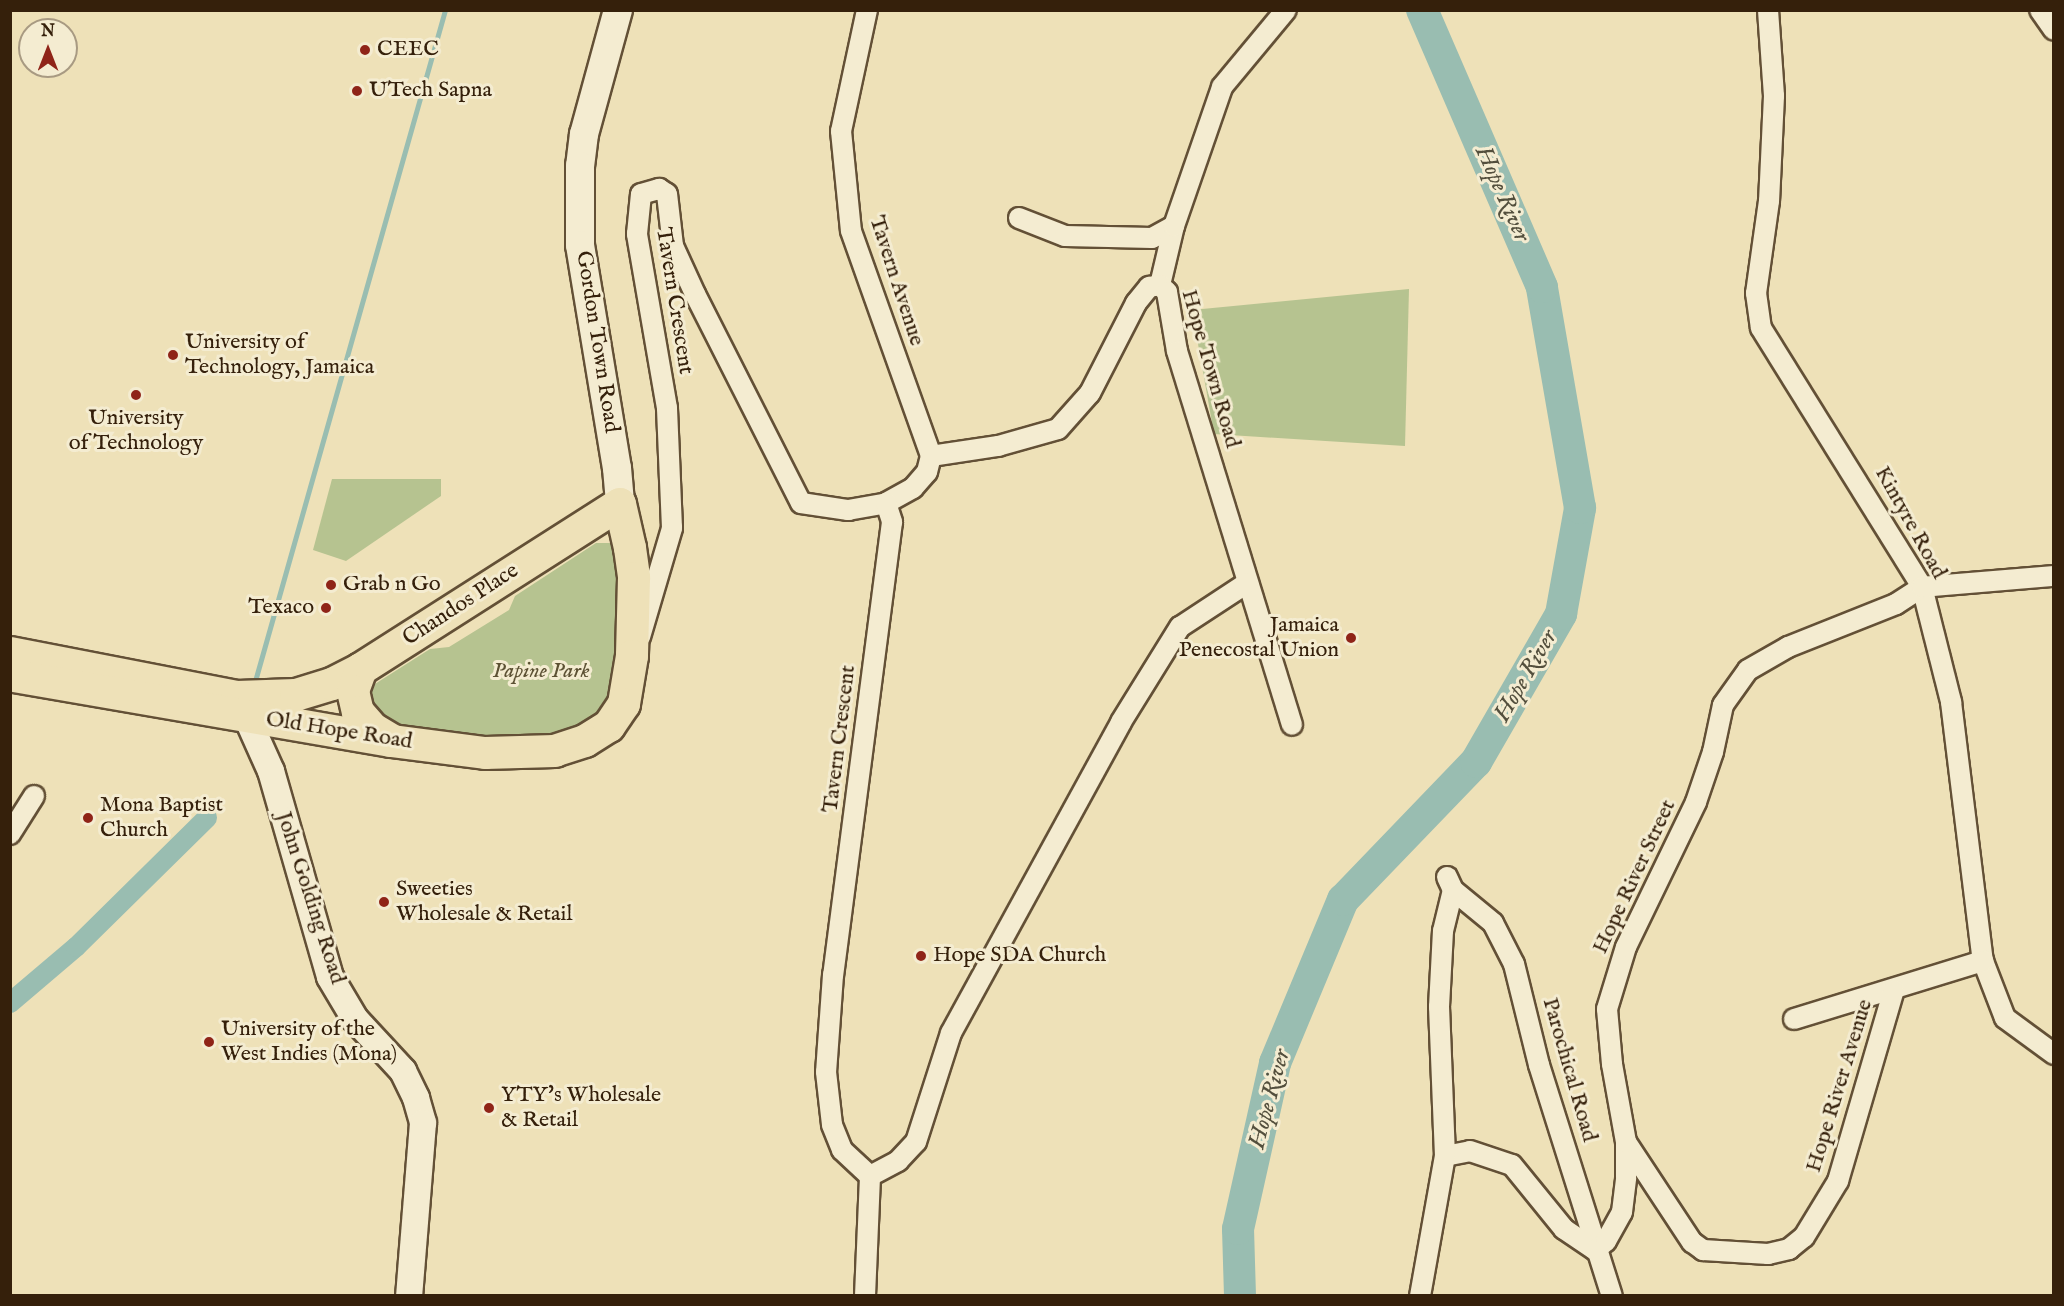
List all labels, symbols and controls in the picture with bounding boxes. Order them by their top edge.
north arrow [18,18,78,78]
text: N [41,22,55,42]
place label: CEEC [377,37,439,63]
marker: CEEC [358,43,372,57]
place label: UTech Sapna [369,78,492,104]
marker: UTech Sapna [350,84,364,98]
water label: Hope River [1468,142,1536,246]
street label: Tavern Avenue [863,213,929,349]
street label: Tavern Crescent [649,226,699,376]
street label: Gordon Town Road [570,249,624,435]
street label: Hope Town Road [1175,287,1245,451]
place label: University of Technology, Jamaica [185,329,374,380]
marker: University of Technology, Jamaica [166,348,180,362]
marker: University of Technology [129,388,143,402]
place label: University of Technology [69,405,203,457]
street label: Kintyre Road [1868,462,1952,584]
street label: Chandos Place [398,558,524,652]
place label: Grab n Go [343,572,441,598]
marker: Grab n Go [324,578,338,592]
place label: Texaco [248,595,314,621]
marker: Texaco [319,601,333,615]
place label: Jamaica Penecostal Union [1179,612,1339,664]
water label: Hope River [1488,625,1564,727]
marker: Jamaica Penecostal Union [1344,631,1358,645]
park label: Papine Park [492,659,590,685]
street label: Tavern Crescent [818,664,862,814]
street label: Old Hope Road [264,706,414,756]
place label: Mona Baptist Church [100,792,223,843]
street label: Hope River Street [1588,796,1682,958]
street label: John Golding Road [270,809,350,987]
marker: Mona Baptist Church [81,811,95,825]
place label: Sweeties Wholesale & Retail [396,876,572,927]
marker: Sweeties Wholesale & Retail [377,895,391,909]
place label: Hope SDA Church [933,943,1106,969]
marker: Hope SDA Church [914,949,928,963]
street label: Parochical Road [1536,995,1602,1145]
street label: Hope River Avenue [1801,996,1879,1176]
place label: University of the West Indies (Mona) [221,1016,397,1068]
marker: University of the West Indies (Mona) [202,1035,216,1049]
water label: Hope River [1243,1046,1297,1152]
place label: YTY's Wholesale & Retail [501,1082,661,1134]
marker: YTY's Wholesale & Retail [482,1101,496,1115]

